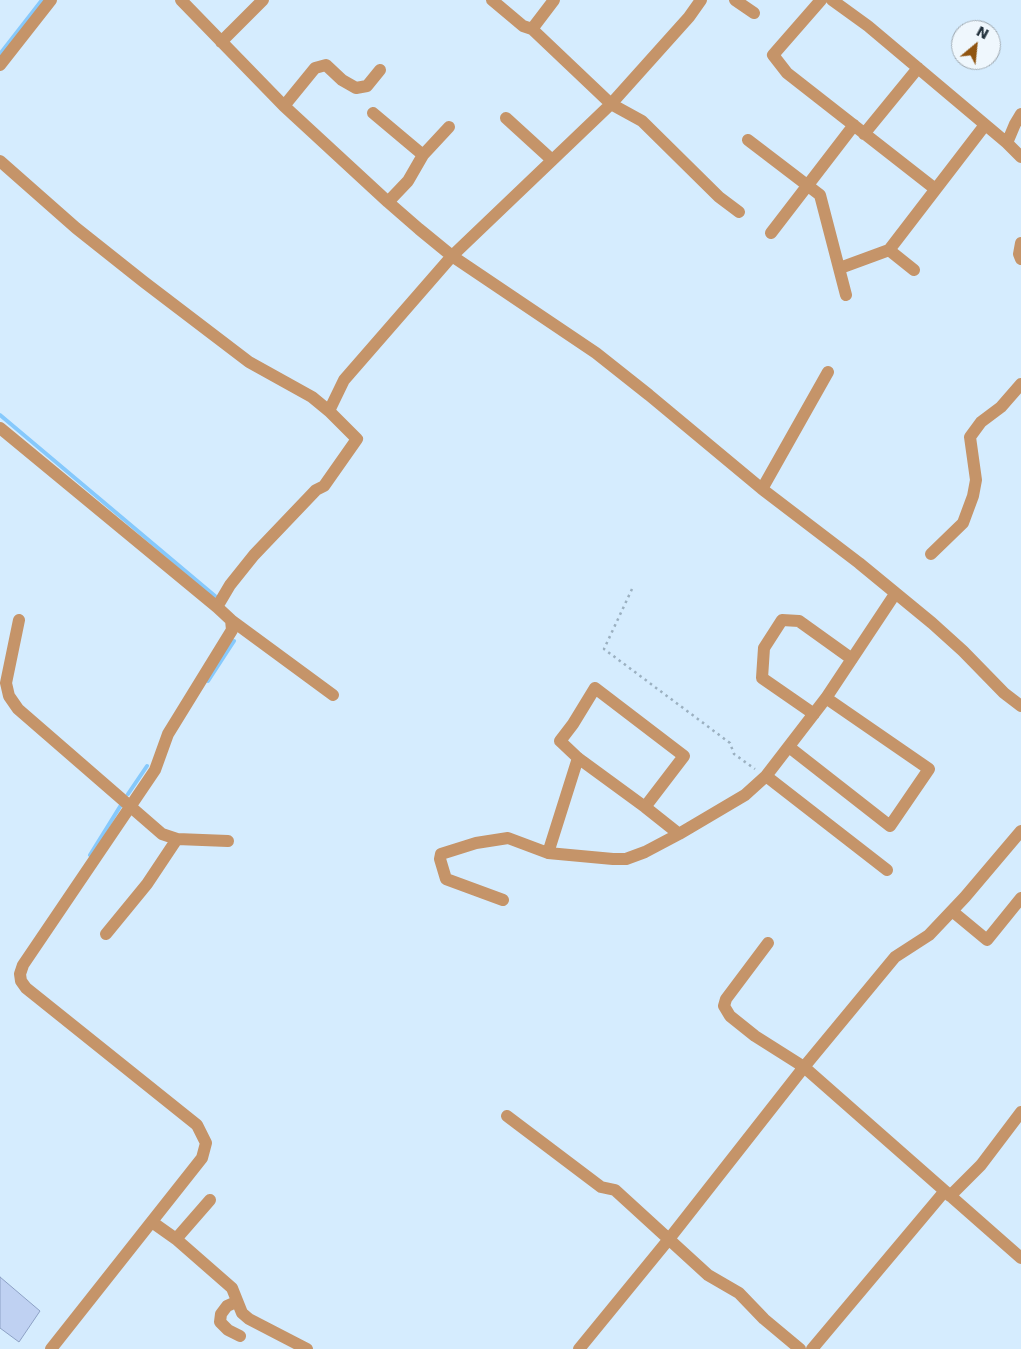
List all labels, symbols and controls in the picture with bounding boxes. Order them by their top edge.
north arrow [951,20,1001,70]
text: N [974,23,992,42]

